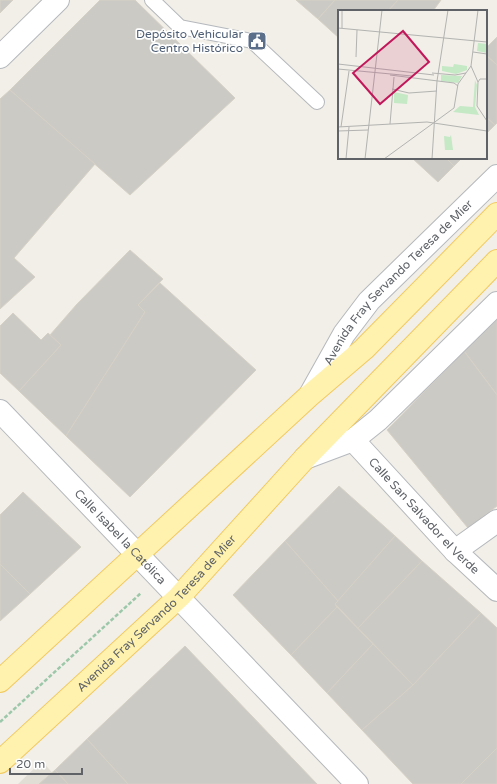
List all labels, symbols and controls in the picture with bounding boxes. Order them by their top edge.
inset map [338,10,487,159]
place label: Depósito Vehicular Centro Histórico [136,27,243,55]
public building icon: Depósito Vehicular Centro Histórico [246,30,268,52]
street label: Avenida Fray Servando Teresa de Mier [321,197,476,368]
street label: Calle San Salvador el Verde [366,455,482,577]
street label: Calle Isabel la Católica [72,486,169,587]
street label: Avenida Fray Servando Teresa de Mier [74,532,239,695]
scale bar [10,750,82,776]
text: 20 m [16,757,45,771]

